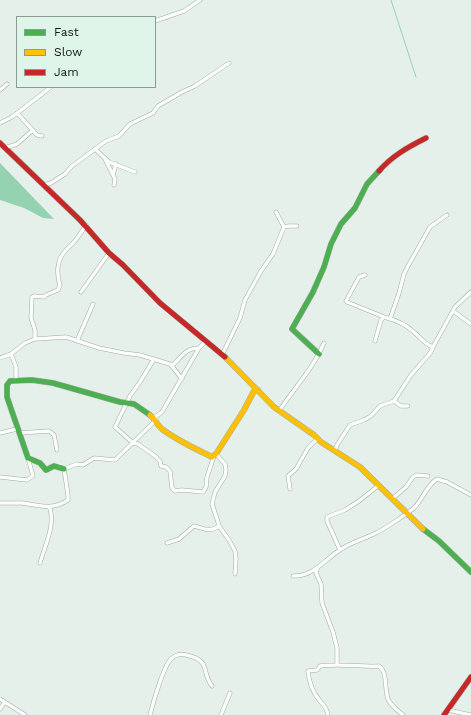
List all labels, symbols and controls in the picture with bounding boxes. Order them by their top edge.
legend [16,16,156,88]
text: Fast [54,25,79,39]
text: Slow [54,45,82,59]
text: Jam [54,65,79,79]

